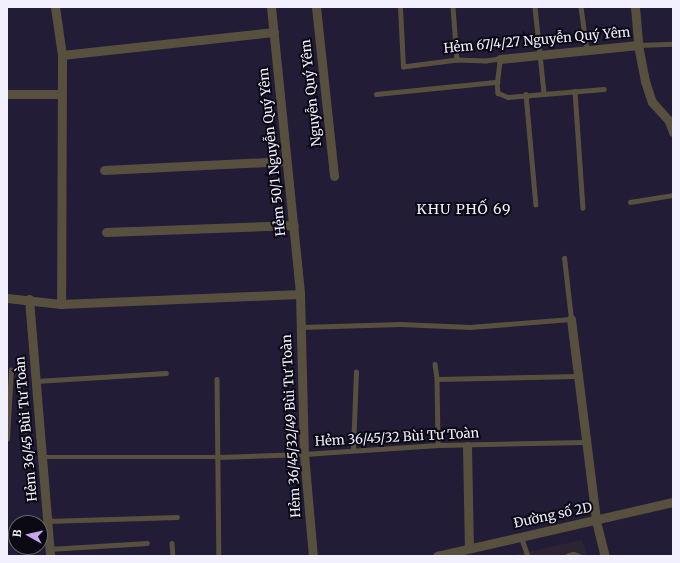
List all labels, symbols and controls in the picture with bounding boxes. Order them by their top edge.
street label: Hẻm 67/4/27 Nguyễn Quý Yêm [443,25,631,57]
street label: Nguyễn Quý Yêm [299,39,325,147]
street label: Hẻm 50/1 Nguyễn Quý Yêm [256,67,290,237]
district label: KHU PHỐ 69 [417,201,511,217]
street label: Hẻm 36/45/32/49 Bùi Tư Toàn [279,334,305,518]
street label: Hẻm 36/45 Bùi Tư Toàn [13,356,41,502]
street label: Hẻm 36/45/32 Bùi Tư Toàn [314,426,480,450]
street label: Đường số 2D [512,500,594,532]
north arrow [8,515,48,555]
text: B [10,529,25,538]

